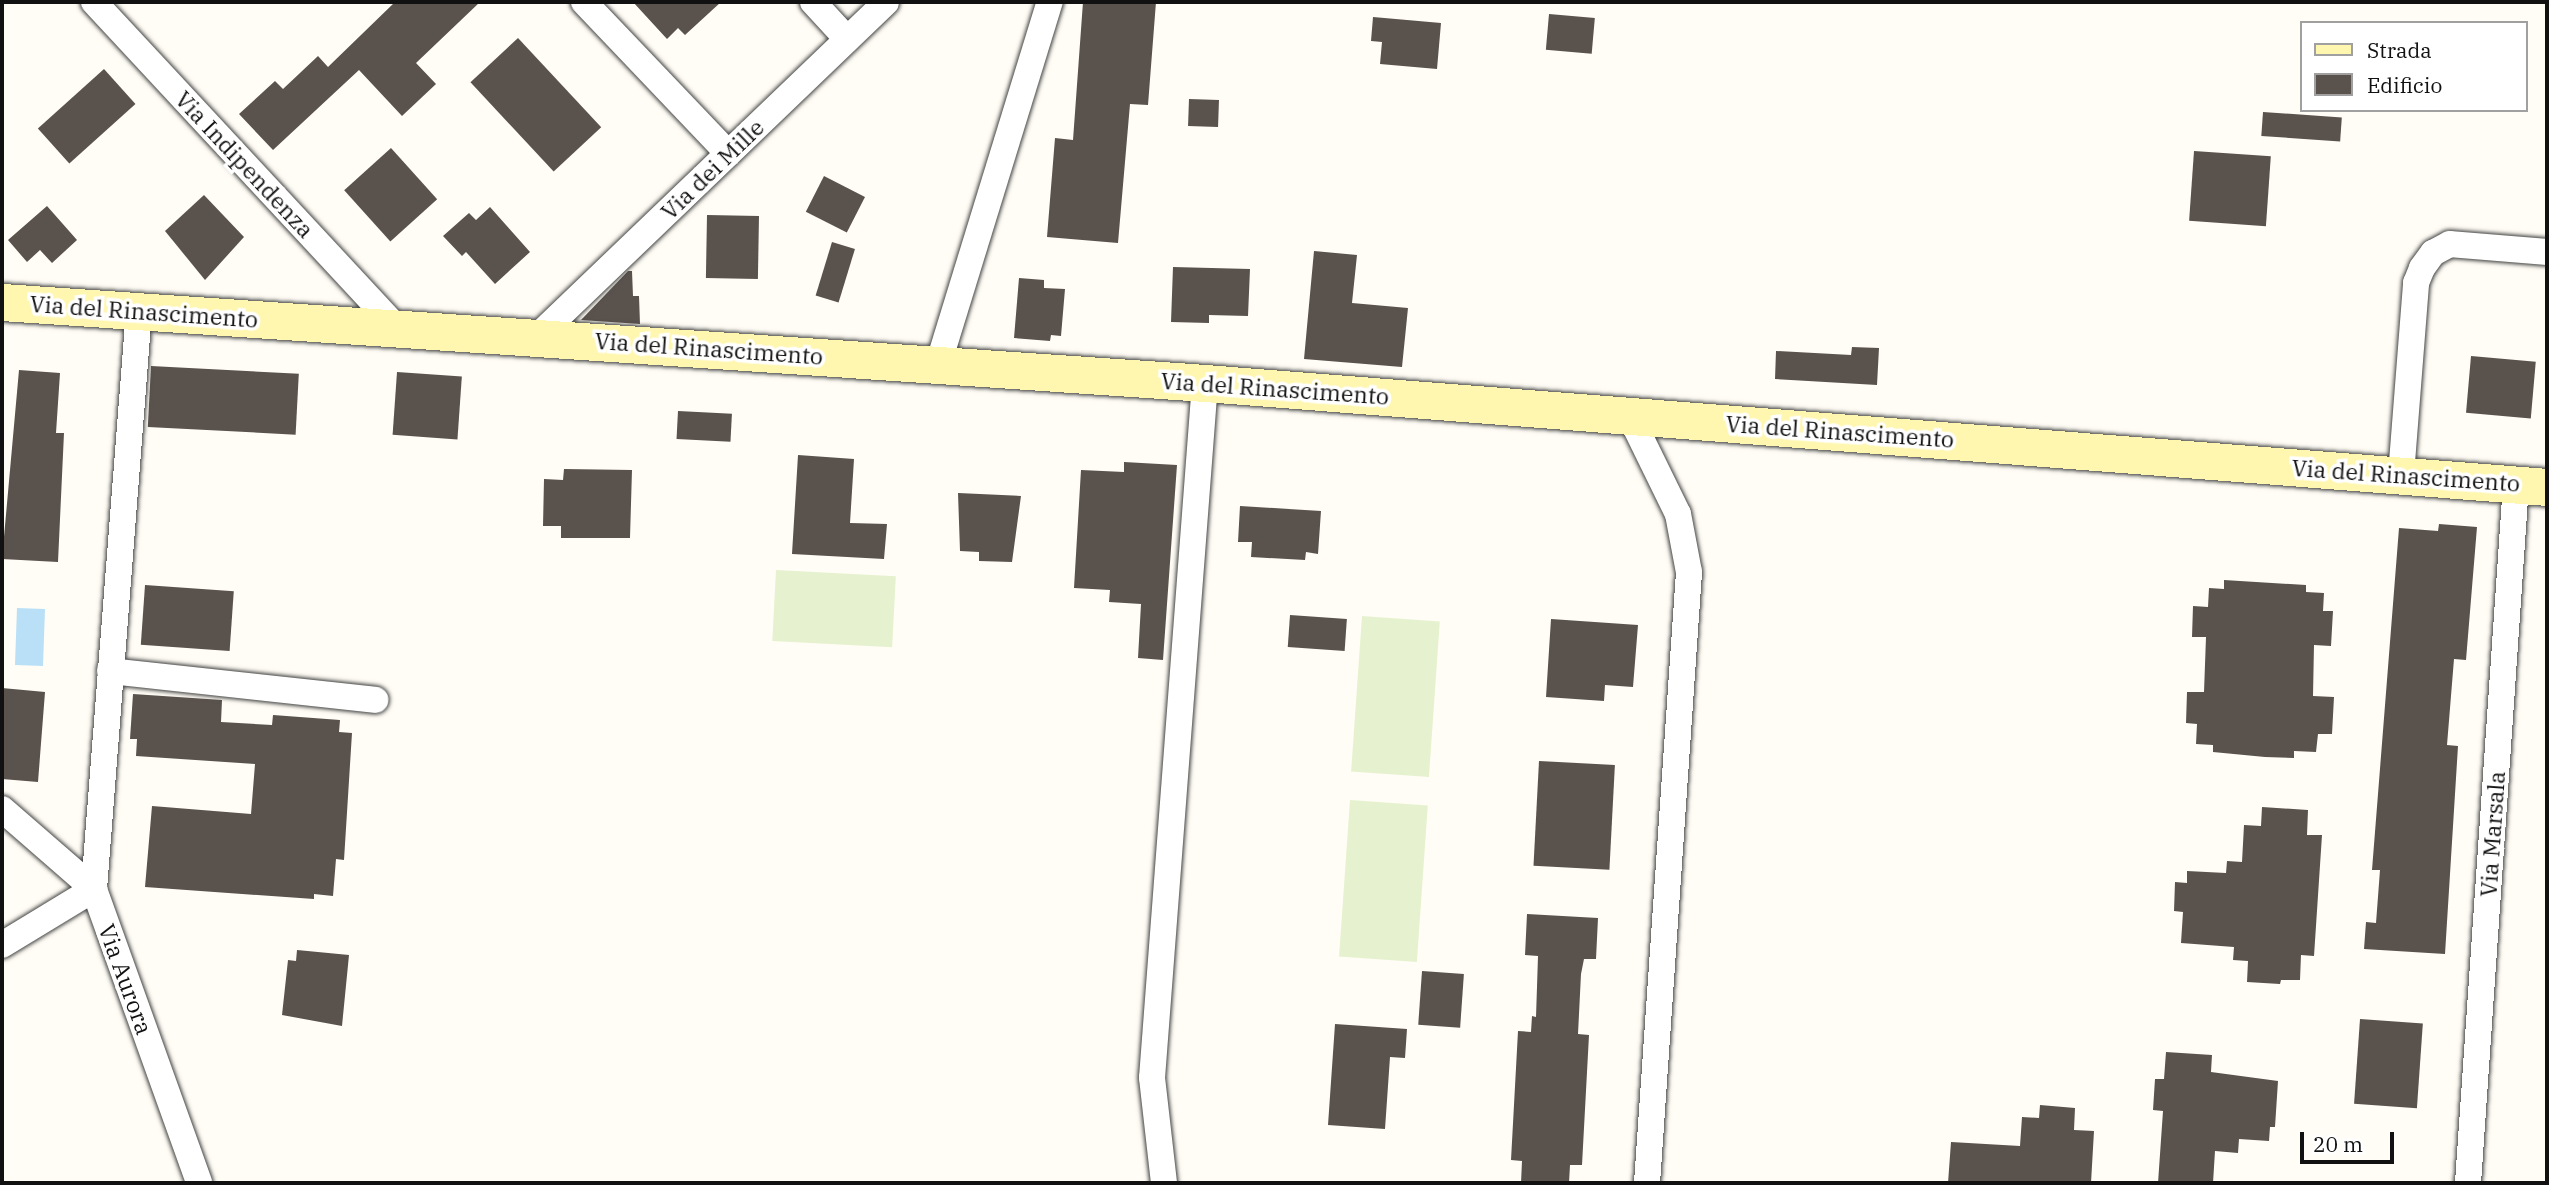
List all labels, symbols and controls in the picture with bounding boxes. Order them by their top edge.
legend [2300,21,2528,112]
text: Strada [2367,36,2432,64]
text: Edificio [2367,71,2442,99]
street label: Via Indipendenza [170,85,320,243]
street label: Via dei Mille [655,113,769,225]
street label: Via del Rinascimento [29,289,259,333]
street label: Via del Rinascimento [594,326,824,370]
street label: Via del Rinascimento [1160,366,1390,410]
street label: Via del Rinascimento [1725,409,1955,453]
street label: Via del Rinascimento [2291,453,2521,497]
street label: Via Marsala [2474,770,2510,898]
street label: Via Aurora [93,920,159,1038]
scale bar [2304,1118,2398,1162]
text: 20 m [2313,1130,2363,1158]

